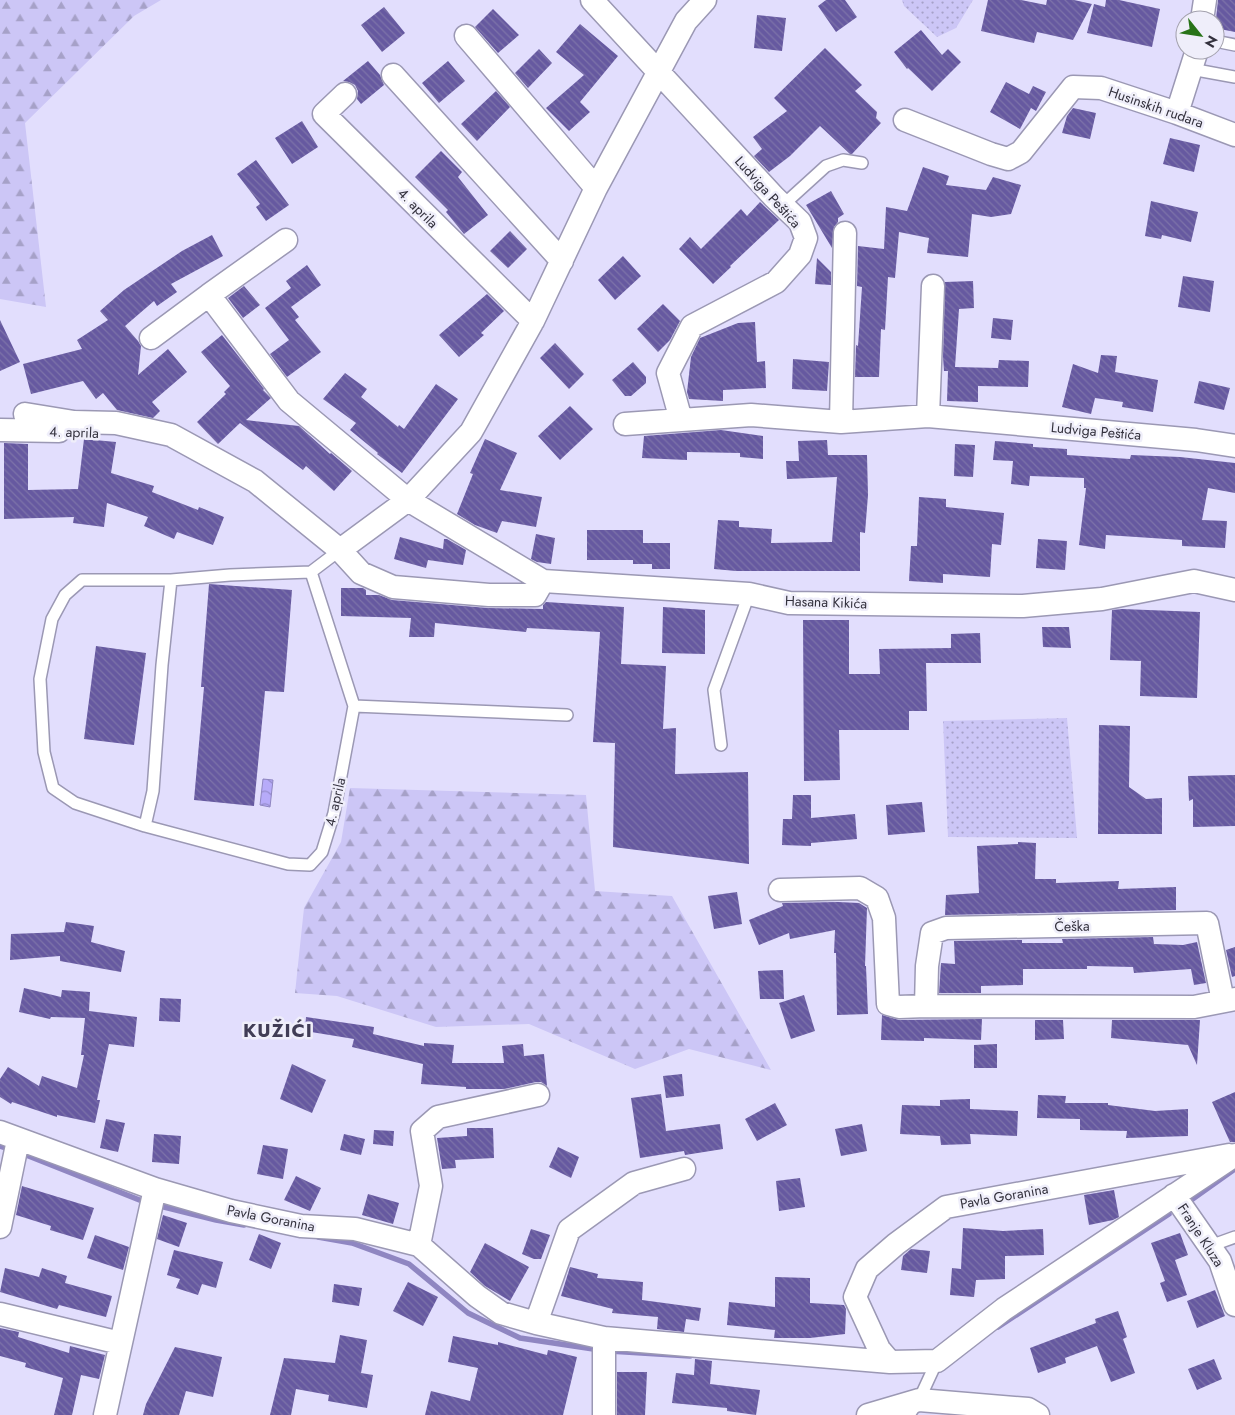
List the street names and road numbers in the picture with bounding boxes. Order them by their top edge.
street label: Husinskih rudara [1106,81,1206,133]
street label: Ludviga Peštića [730,152,806,232]
street label: 4. aprila [393,183,443,233]
street label: Ludviga Peštića [1050,417,1142,445]
street label: 4. aprila [49,421,99,443]
street label: Hasana Kikića [785,591,867,613]
street label: 4. aprila [320,776,350,828]
street label: Češka [1054,916,1090,936]
street label: Pavla Goranina [958,1178,1050,1214]
street label: Franje Kluza [1173,1199,1229,1271]
street label: Pavla Goranina [225,1200,317,1236]

